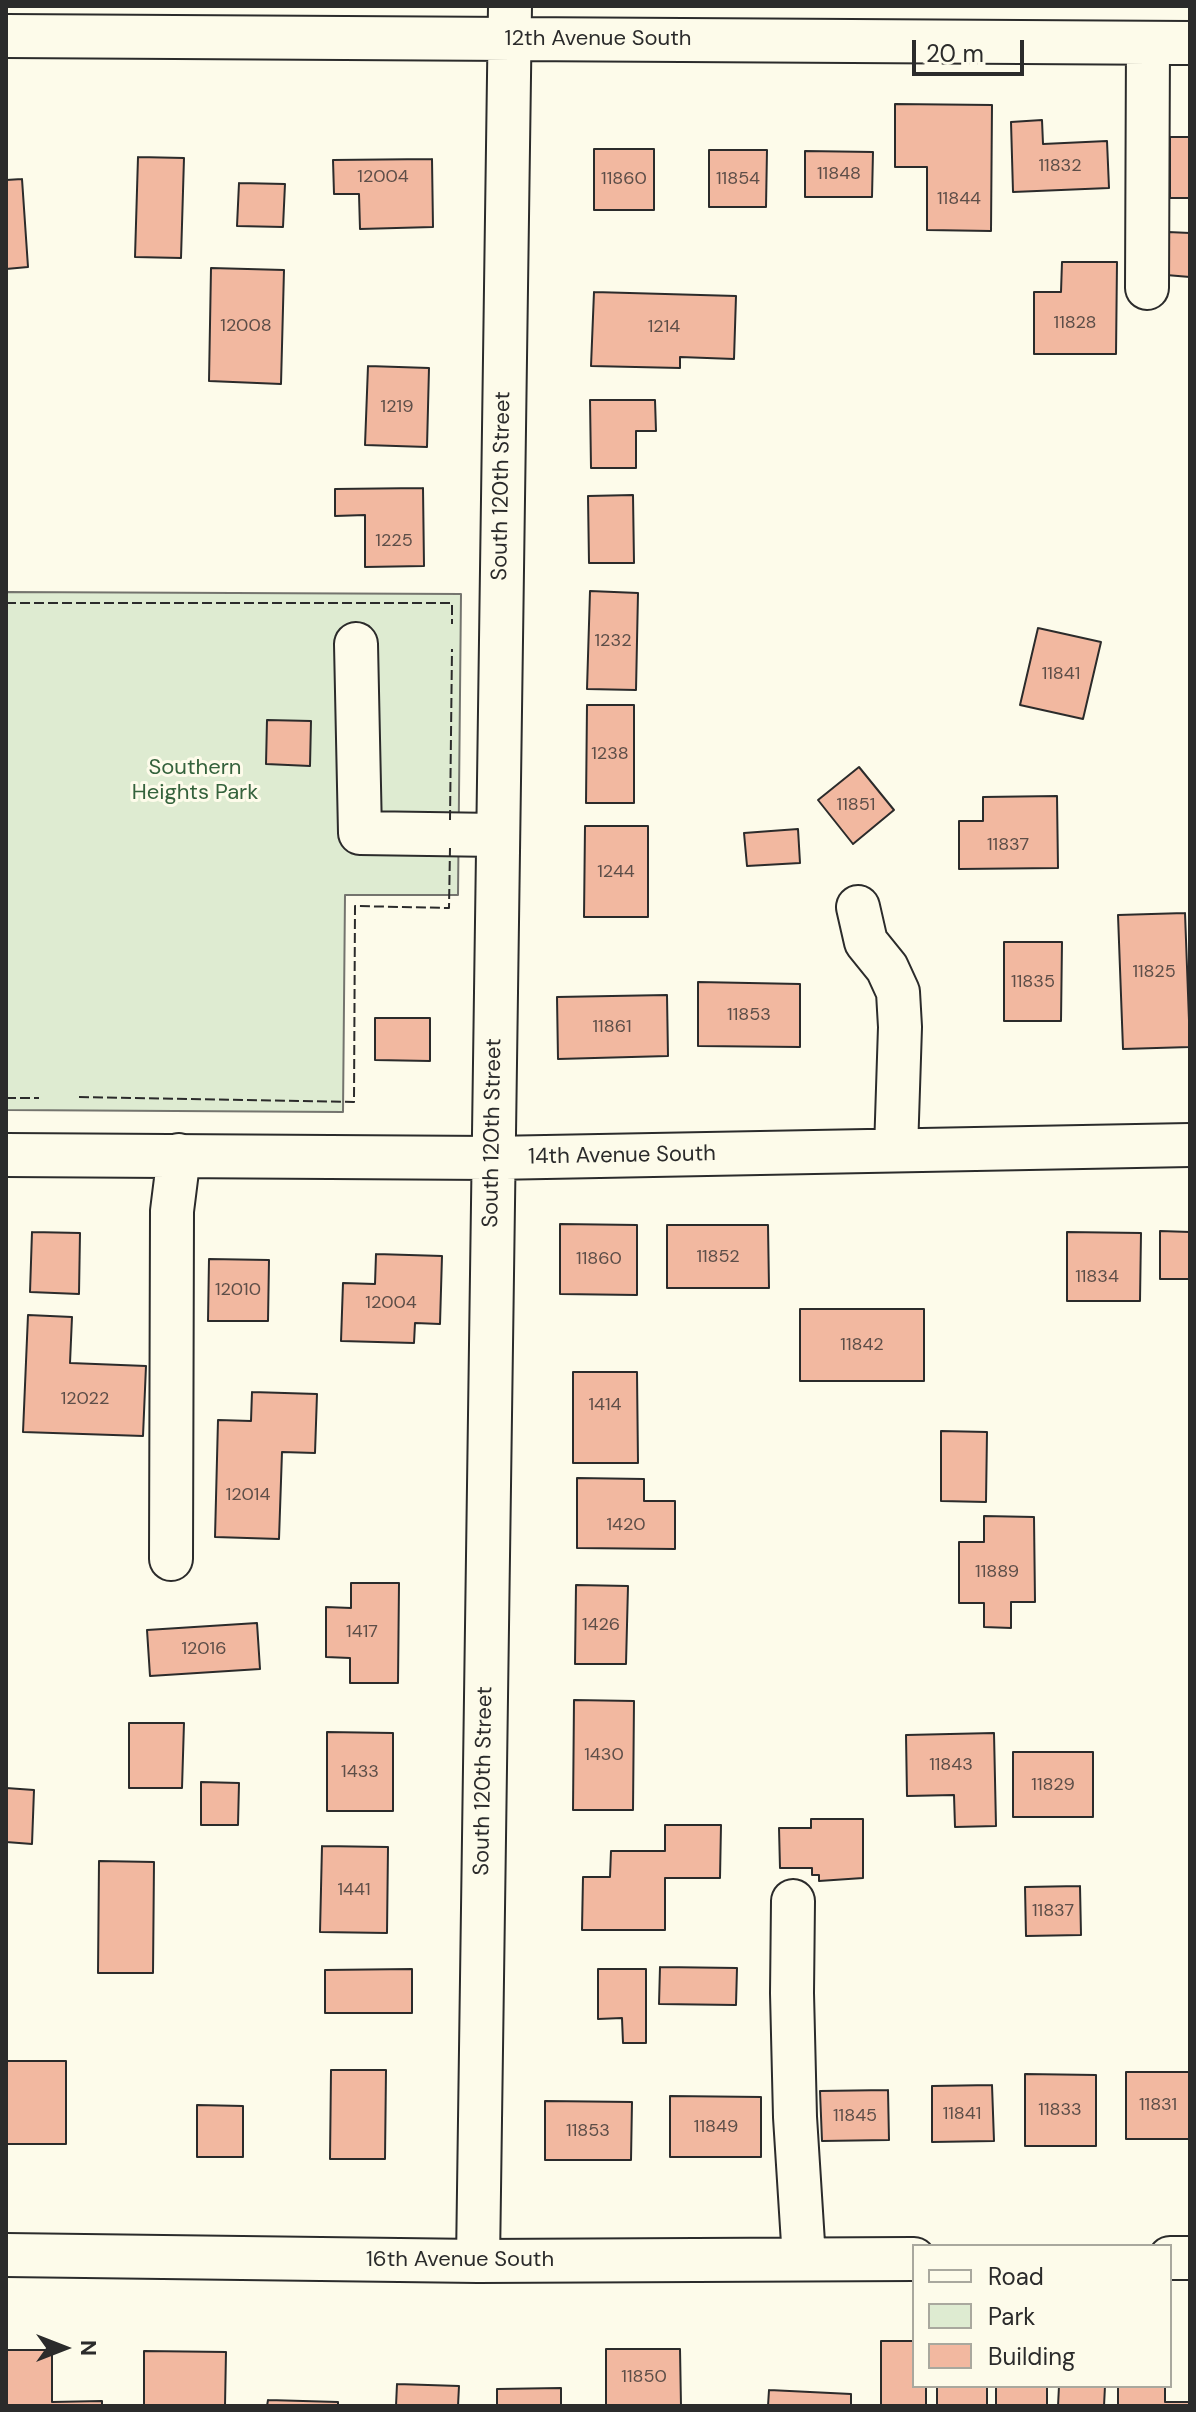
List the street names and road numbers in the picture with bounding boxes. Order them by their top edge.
street label: 12th Avenue South [505,26,691,52]
street label: South 120th Street [487,391,517,581]
street label: South 120th Street [478,1038,508,1228]
street label: 14th Avenue South [528,1141,716,1171]
street label: South 120th Street [469,1686,499,1876]
street label: 16th Avenue South [366,2247,554,2273]

